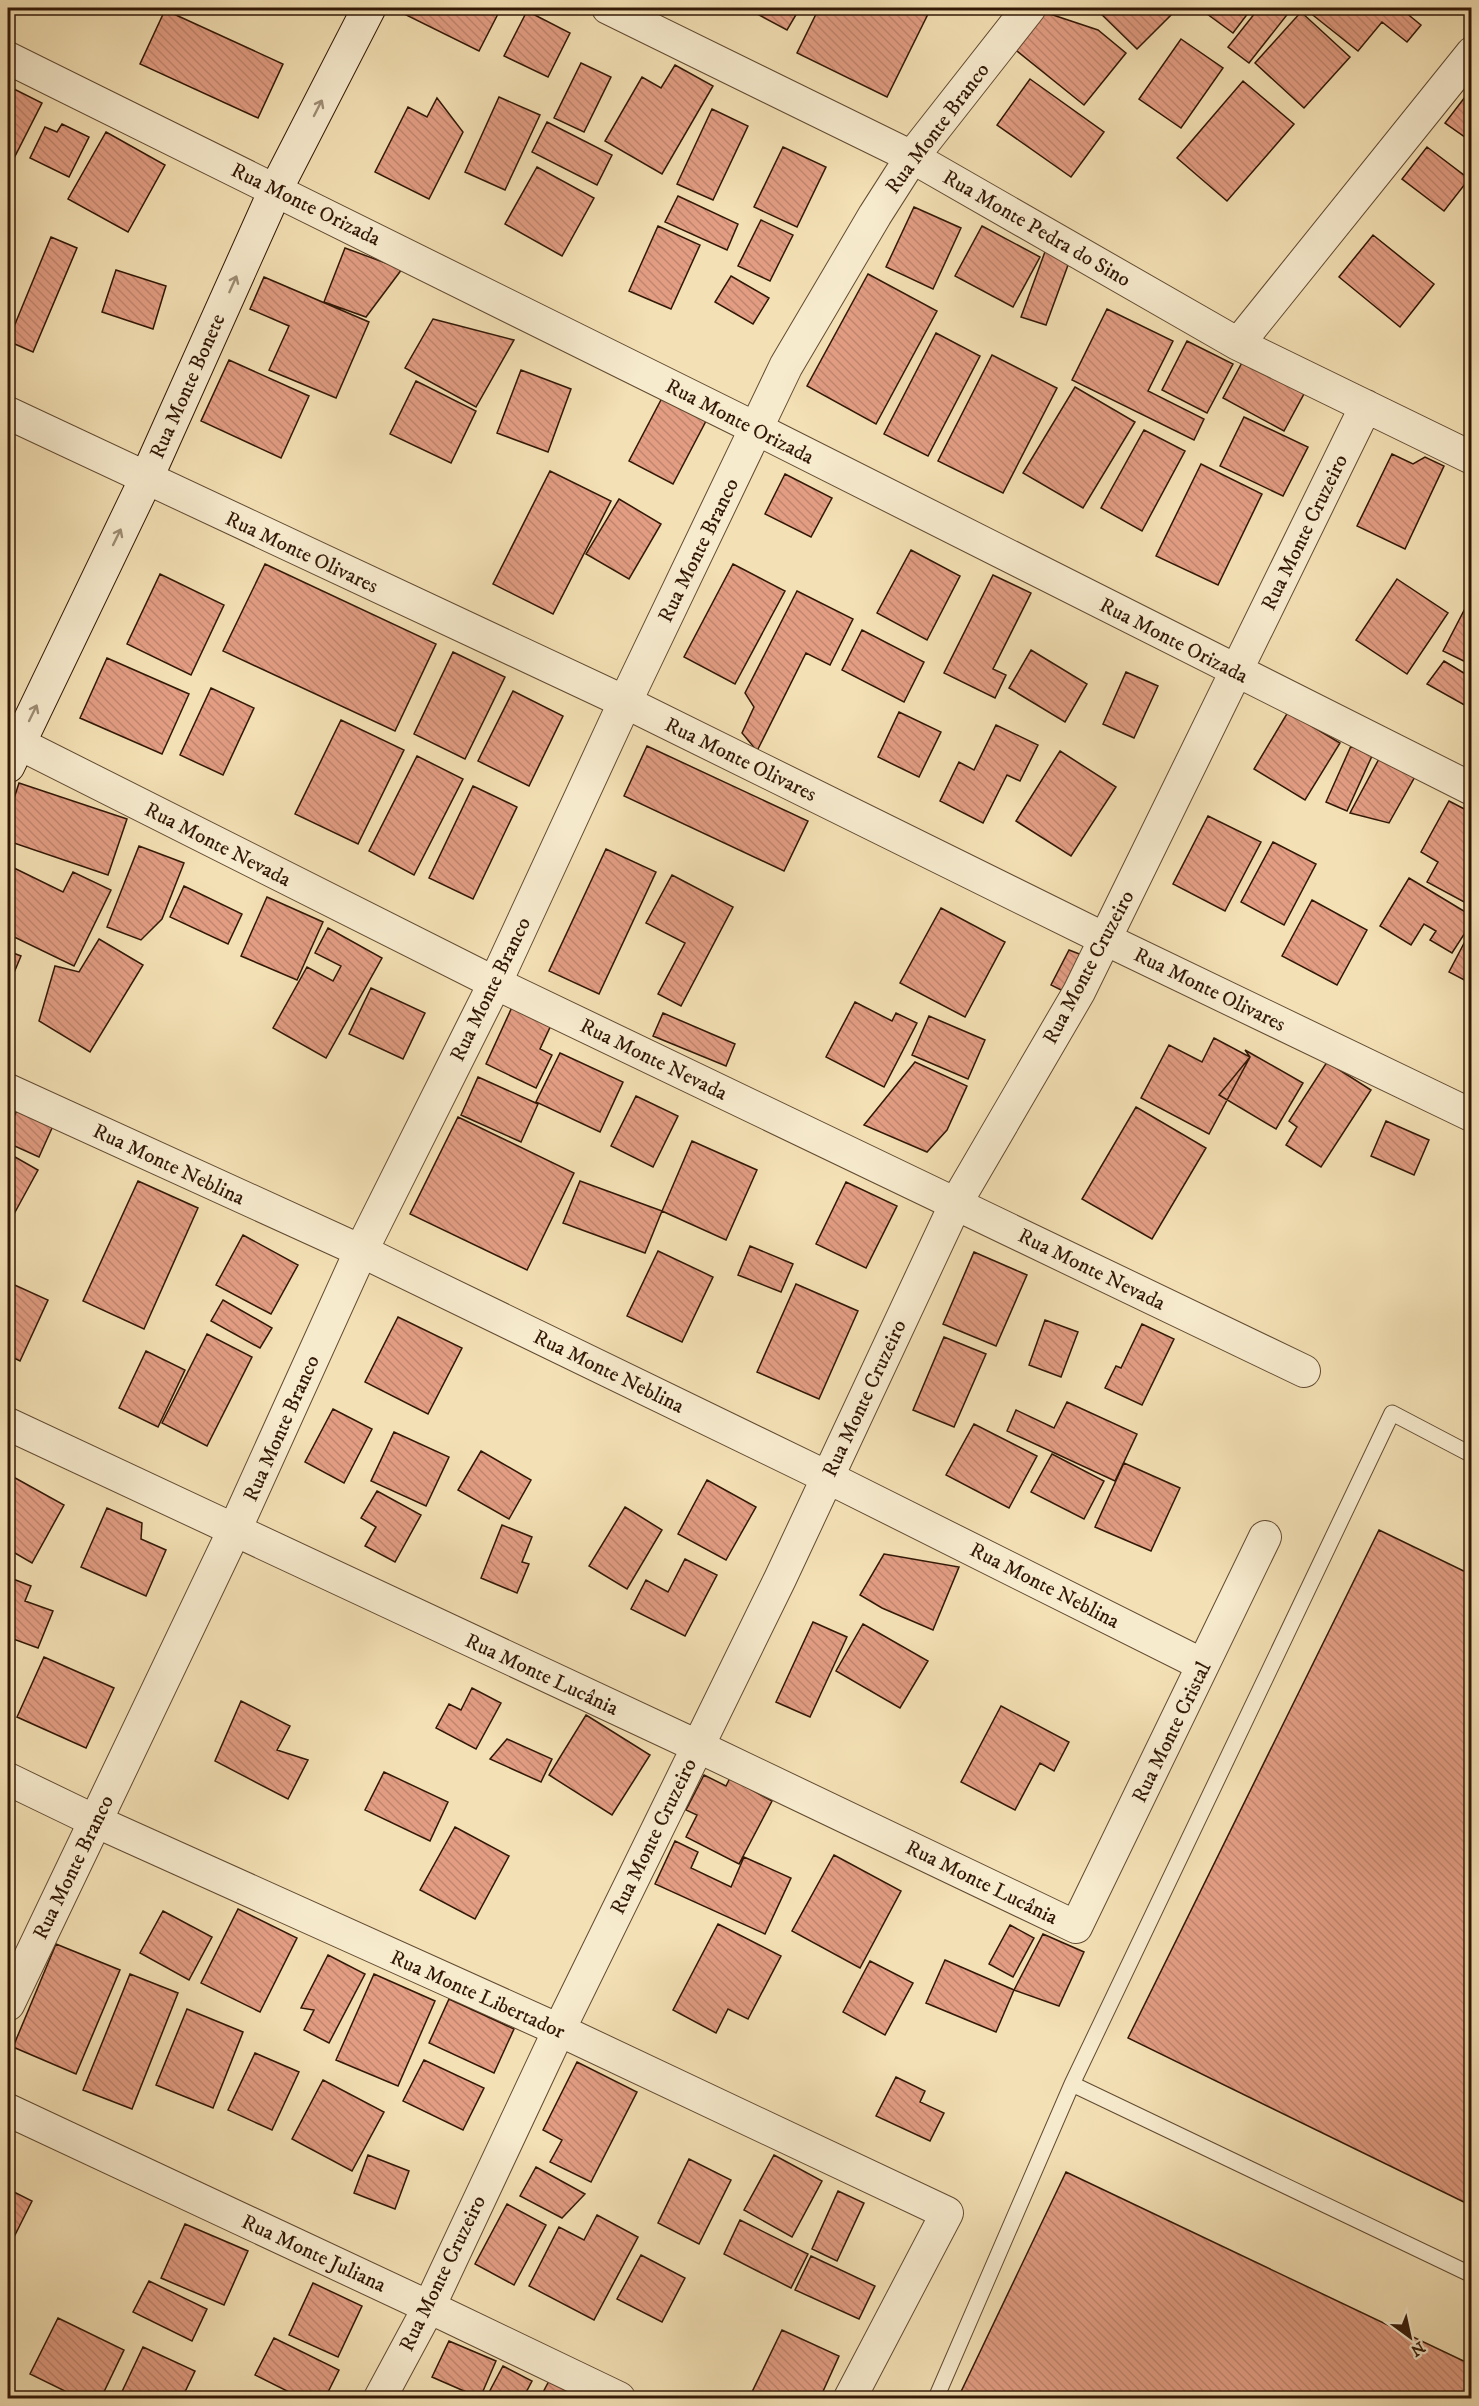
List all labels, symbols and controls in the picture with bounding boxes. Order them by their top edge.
street label: Rua Monte Branco [880,58,996,199]
one-way arrow [312,99,324,117]
street label: Rua Monte Orizada [227,157,385,252]
street label: Rua Monte Pedra do Sino [938,164,1135,293]
one-way arrow [228,275,240,293]
street label: Rua Monte Bonete [144,310,232,463]
street label: Rua Monte Orizada [661,373,818,470]
street label: Rua Monte Cruzeiro [1256,450,1354,615]
street label: Rua Monte Branco [653,474,745,627]
street label: Rua Monte Olivares [221,506,382,600]
one-way arrow [112,529,124,547]
street label: Rua Monte Orizada [1095,592,1252,689]
one-way arrow [27,704,39,722]
street label: Rua Monte Olivares [660,712,821,808]
street label: Rua Monte Nevada [140,797,295,893]
street label: Rua Monte Cruzeiro [1037,886,1140,1049]
street label: Rua Monte Branco [445,913,537,1066]
street label: Rua Monte Olivares [1129,942,1290,1038]
street label: Rua Monte Nevada [576,1013,731,1107]
street label: Rua Monte Neblina [89,1118,249,1211]
street label: Rua Monte Nevada [1014,1223,1169,1317]
street label: Rua Monte Cruzeiro [817,1316,913,1481]
street label: Rua Monte Neblina [529,1324,688,1420]
street label: Rua Monte Branco [238,1351,326,1506]
street label: Rua Monte Neblina [965,1537,1124,1635]
street label: Rua Monte Lucânia [461,1628,622,1722]
street label: Rua Monte Cristal [1127,1657,1218,1807]
street label: Rua Monte Cruzeiro [605,1754,703,1919]
street label: Rua Monte Branco [28,1791,120,1944]
street label: Rua Monte Lucânia [901,1835,1062,1931]
street label: Rua Monte Libertador [386,1945,569,2045]
street label: Rua Monte Cruzeiro [394,2191,492,2356]
street label: Rua Monte Juliana [237,2209,390,2299]
north arrow [1380,2307,1440,2367]
text: N [1407,2337,1429,2361]

